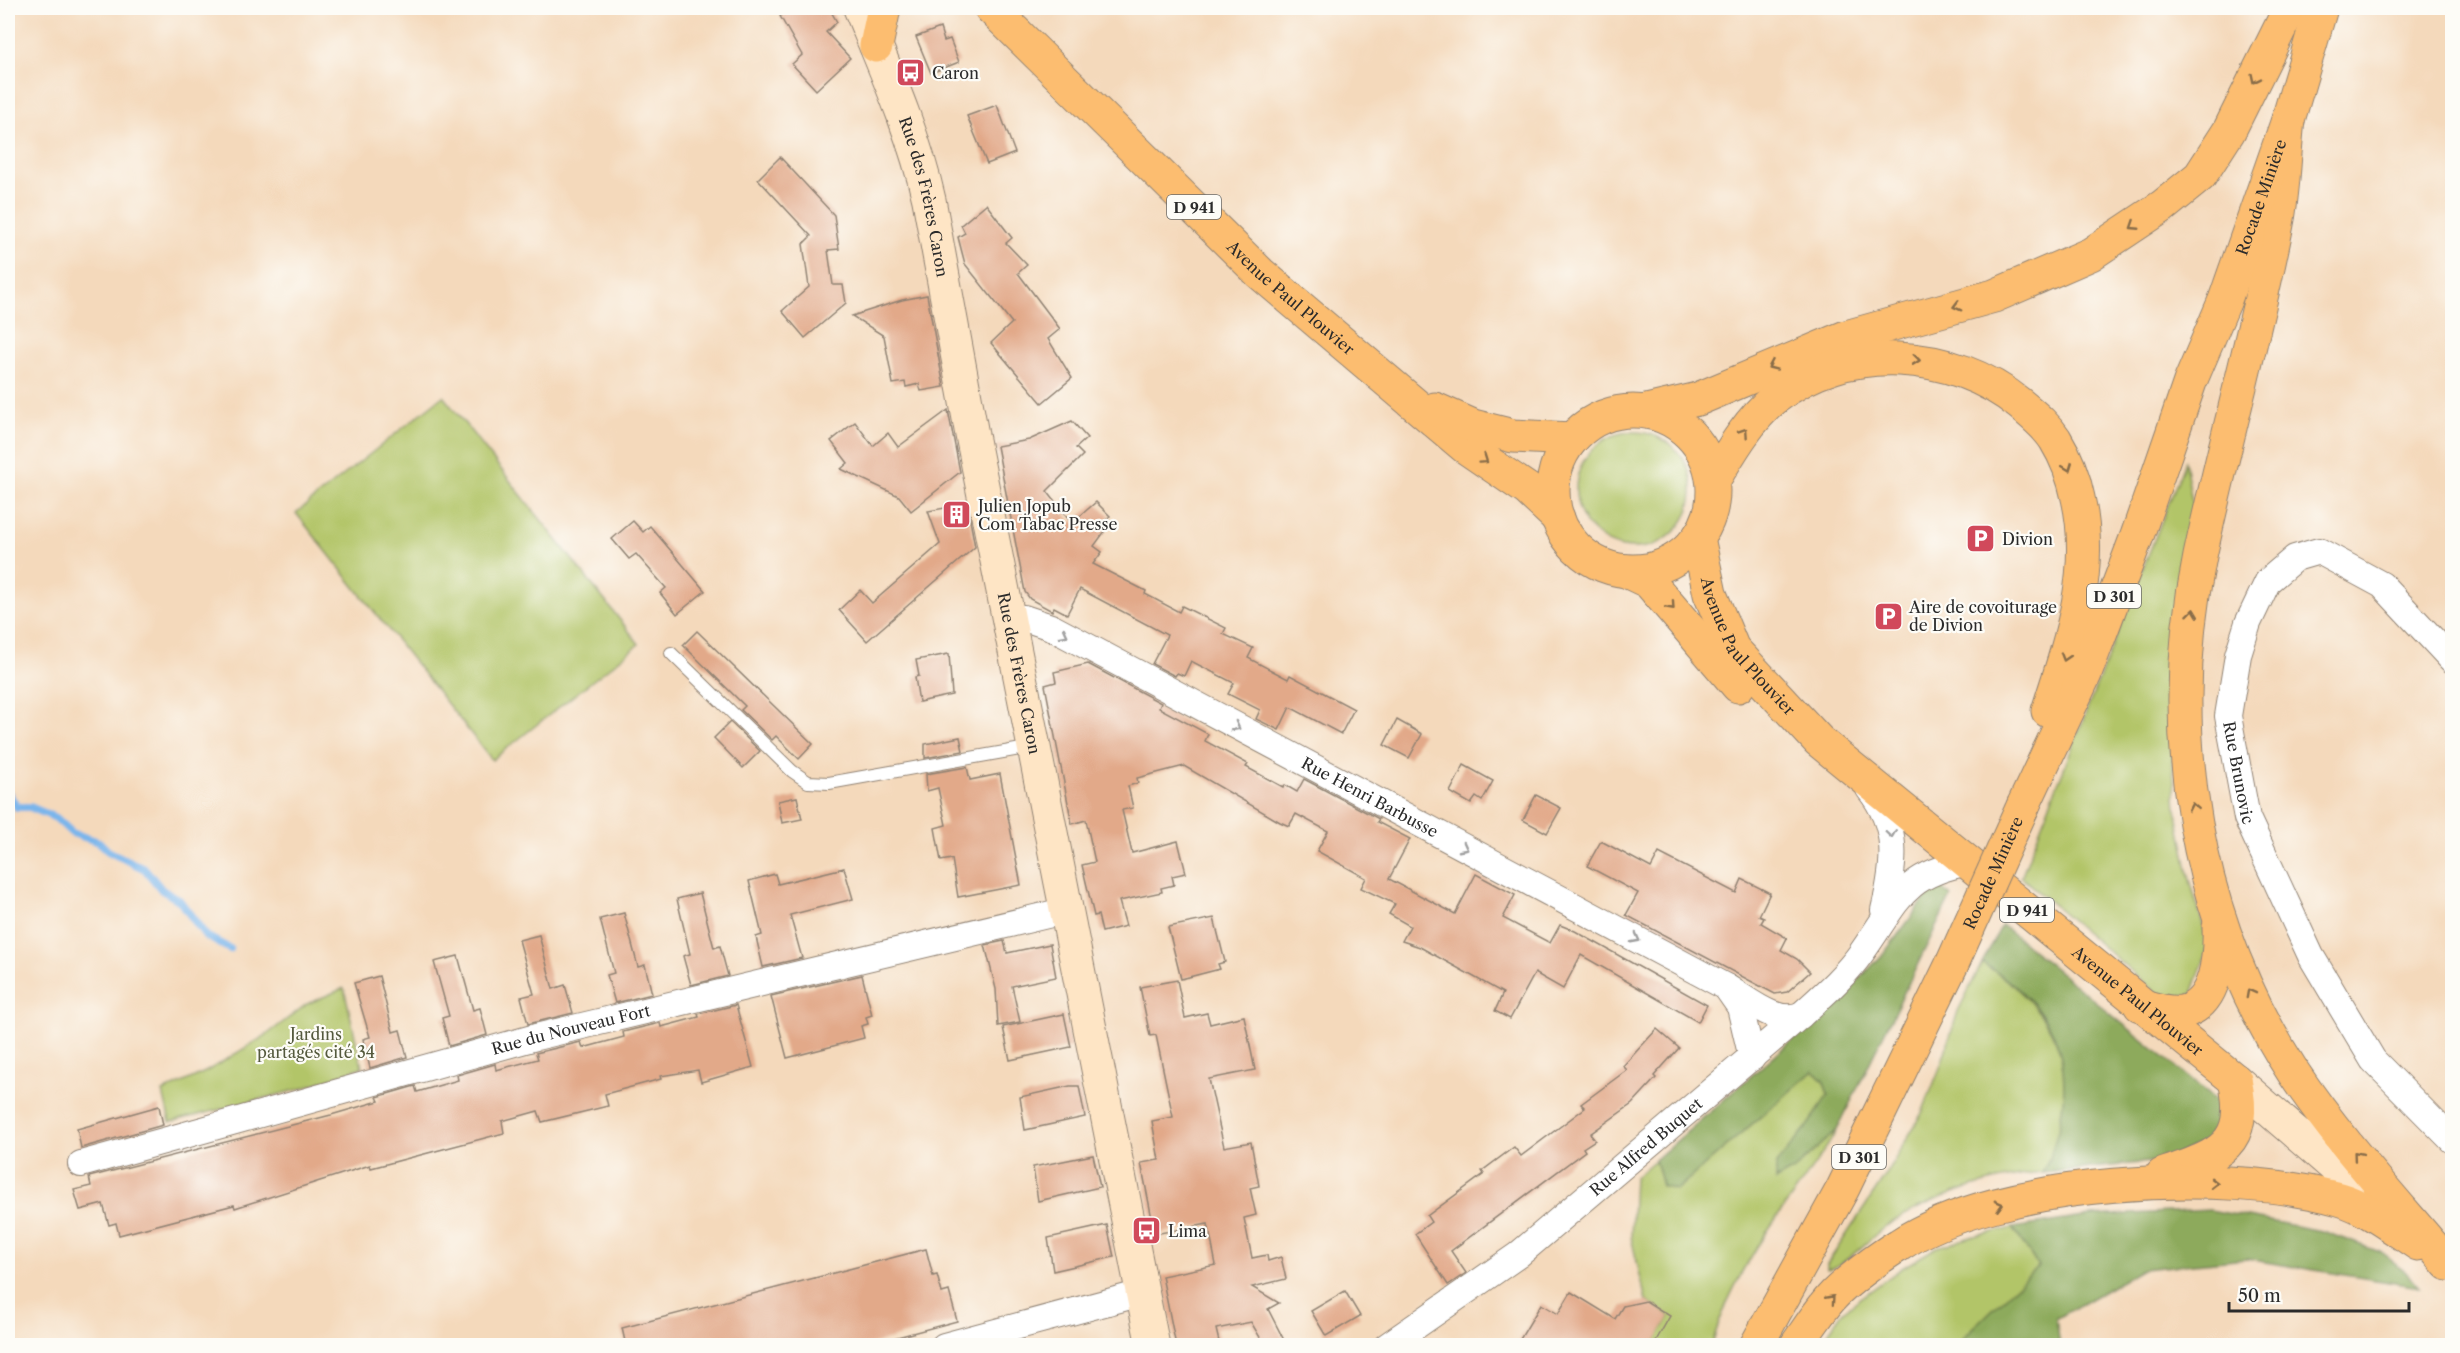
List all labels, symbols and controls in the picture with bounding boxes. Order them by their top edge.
bus stop icon: Caron [895,57,927,89]
place label: Caron [932,63,979,83]
one-way arrow [2250,72,2262,83]
street label: Rue des Frères Caron [895,114,953,278]
street label: Rocade Minière [2231,136,2291,258]
road number: D 941 [1167,195,1221,219]
one-way arrow [2129,219,2140,230]
street label: Avenue Paul Plouvier [1222,236,1359,359]
one-way arrow [1952,299,1962,312]
one-way arrow [1911,353,1921,365]
one-way arrow [1767,359,1778,371]
one-way arrow [1737,427,1748,438]
one-way arrow [1478,453,1489,464]
one-way arrow [2060,461,2073,471]
place label: Julien Jopub Com Tabac Presse [975,496,1118,534]
building icon: Julien Jopub Com Tabac Presse [941,499,973,531]
parking icon: Divion [1965,523,1997,555]
place label: Divion [2002,529,2053,549]
street label: Avenue Paul Plouvier [1697,575,1800,719]
road number: D 301 [2087,584,2141,608]
street label: Rue des Frères Caron [993,591,1045,756]
place label: Aire de covoiturage de Divion [1908,597,2057,635]
one-way arrow [1663,599,1674,610]
parking icon: Aire de covoiturage de Divion [1872,600,1904,632]
one-way arrow [2186,609,2198,618]
one-way arrow [1058,627,1069,638]
one-way arrow [2060,651,2072,662]
one-way arrow [1230,720,1240,731]
street label: Rue Brunovic [2219,720,2258,827]
street label: Rue Henri Barbusse [1298,753,1442,842]
one-way arrow [2187,803,2200,813]
street label: Rocade Minière [1959,813,2027,932]
one-way arrow [1884,829,1896,838]
one-way arrow [1457,841,1468,852]
road number: D 941 [2000,898,2054,922]
one-way arrow [1630,932,1640,943]
street label: Avenue Paul Plouvier [2067,941,2207,1060]
one-way arrow [2246,989,2257,999]
street label: Rue du Nouveau Fort [489,1000,652,1059]
park label: Jardins partagés cité 34 [257,1024,375,1062]
street label: Rue Alfred Buquet [1585,1093,1706,1200]
road number: D 301 [1832,1145,1886,1169]
one-way arrow [2354,1151,2365,1162]
one-way arrow [2209,1177,2218,1189]
one-way arrow [1993,1199,2003,1212]
bus stop icon: Lima [1131,1215,1163,1247]
place label: Lima [1168,1221,1207,1241]
scale bar [2229,1275,2409,1313]
text: 50 m [2238,1285,2281,1307]
one-way arrow [1824,1296,1835,1306]

